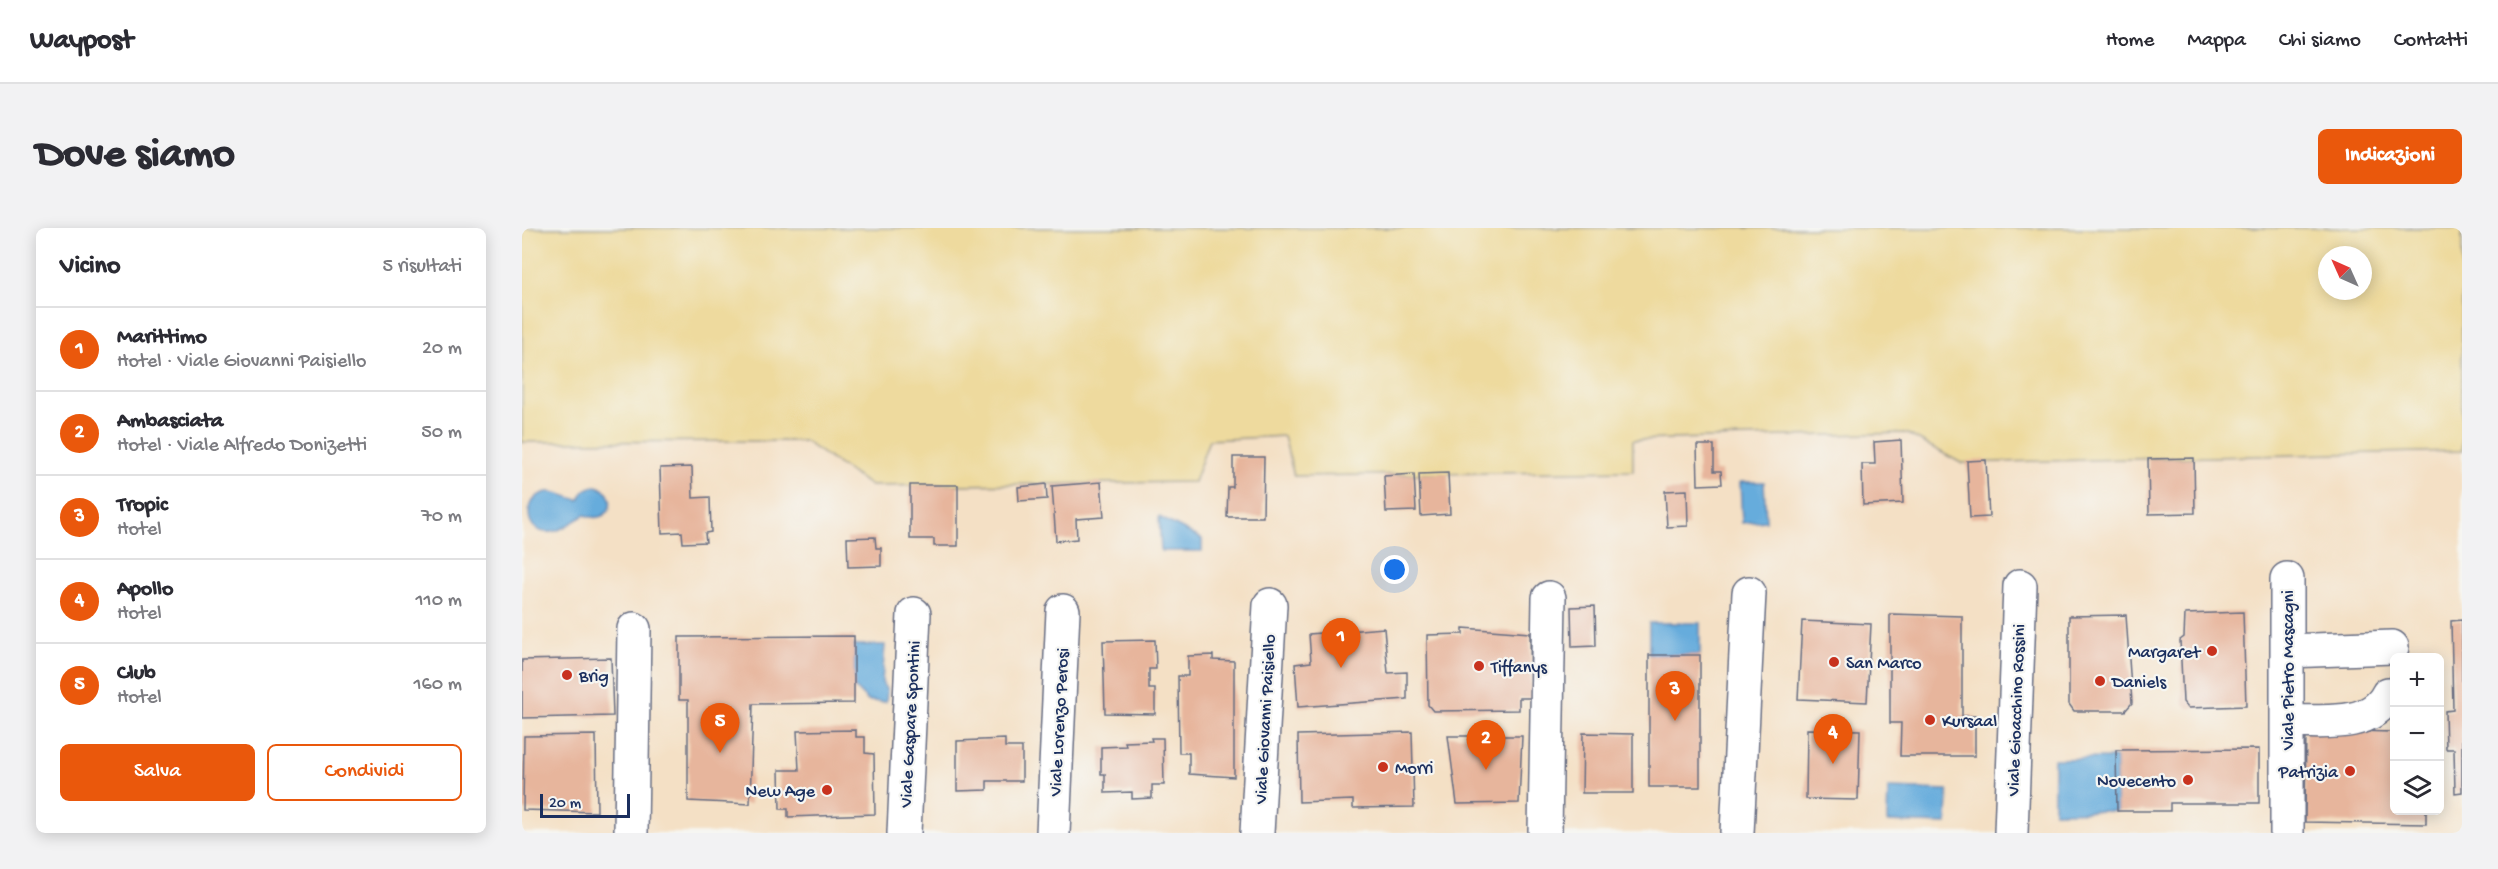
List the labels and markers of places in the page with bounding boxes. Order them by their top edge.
pin: 1 [1322,618,1360,668]
place label: Margaret [2128,643,2202,664]
marker: Margaret [2205,644,2219,658]
place label: San Marco [1846,654,1921,675]
marker: San Marco [1827,655,1841,669]
place label: Tiffanys [1490,658,1548,679]
marker: Tiffanys [1472,659,1486,673]
place label: Brig [578,667,609,688]
marker: Brig [560,668,574,682]
pin: 3 [1656,672,1694,721]
place label: Daniels [2111,673,2167,694]
marker: Daniels [2093,674,2107,688]
pin: 5 [700,704,740,753]
place label: Kursaal [1942,712,1997,733]
marker: Kursaal [1923,713,1937,727]
pin: 4 [1814,714,1852,764]
pin: 2 [1466,720,1506,770]
place label: Morri [1395,759,1434,780]
marker: Morri [1376,760,1390,774]
place label: Patrizia [2278,763,2339,784]
marker: Patrizia [2343,764,2357,778]
place label: Novecento [2097,772,2176,793]
marker: Novecento [2181,773,2195,787]
place label: New Age [746,782,816,803]
marker: New Age [820,783,834,797]

